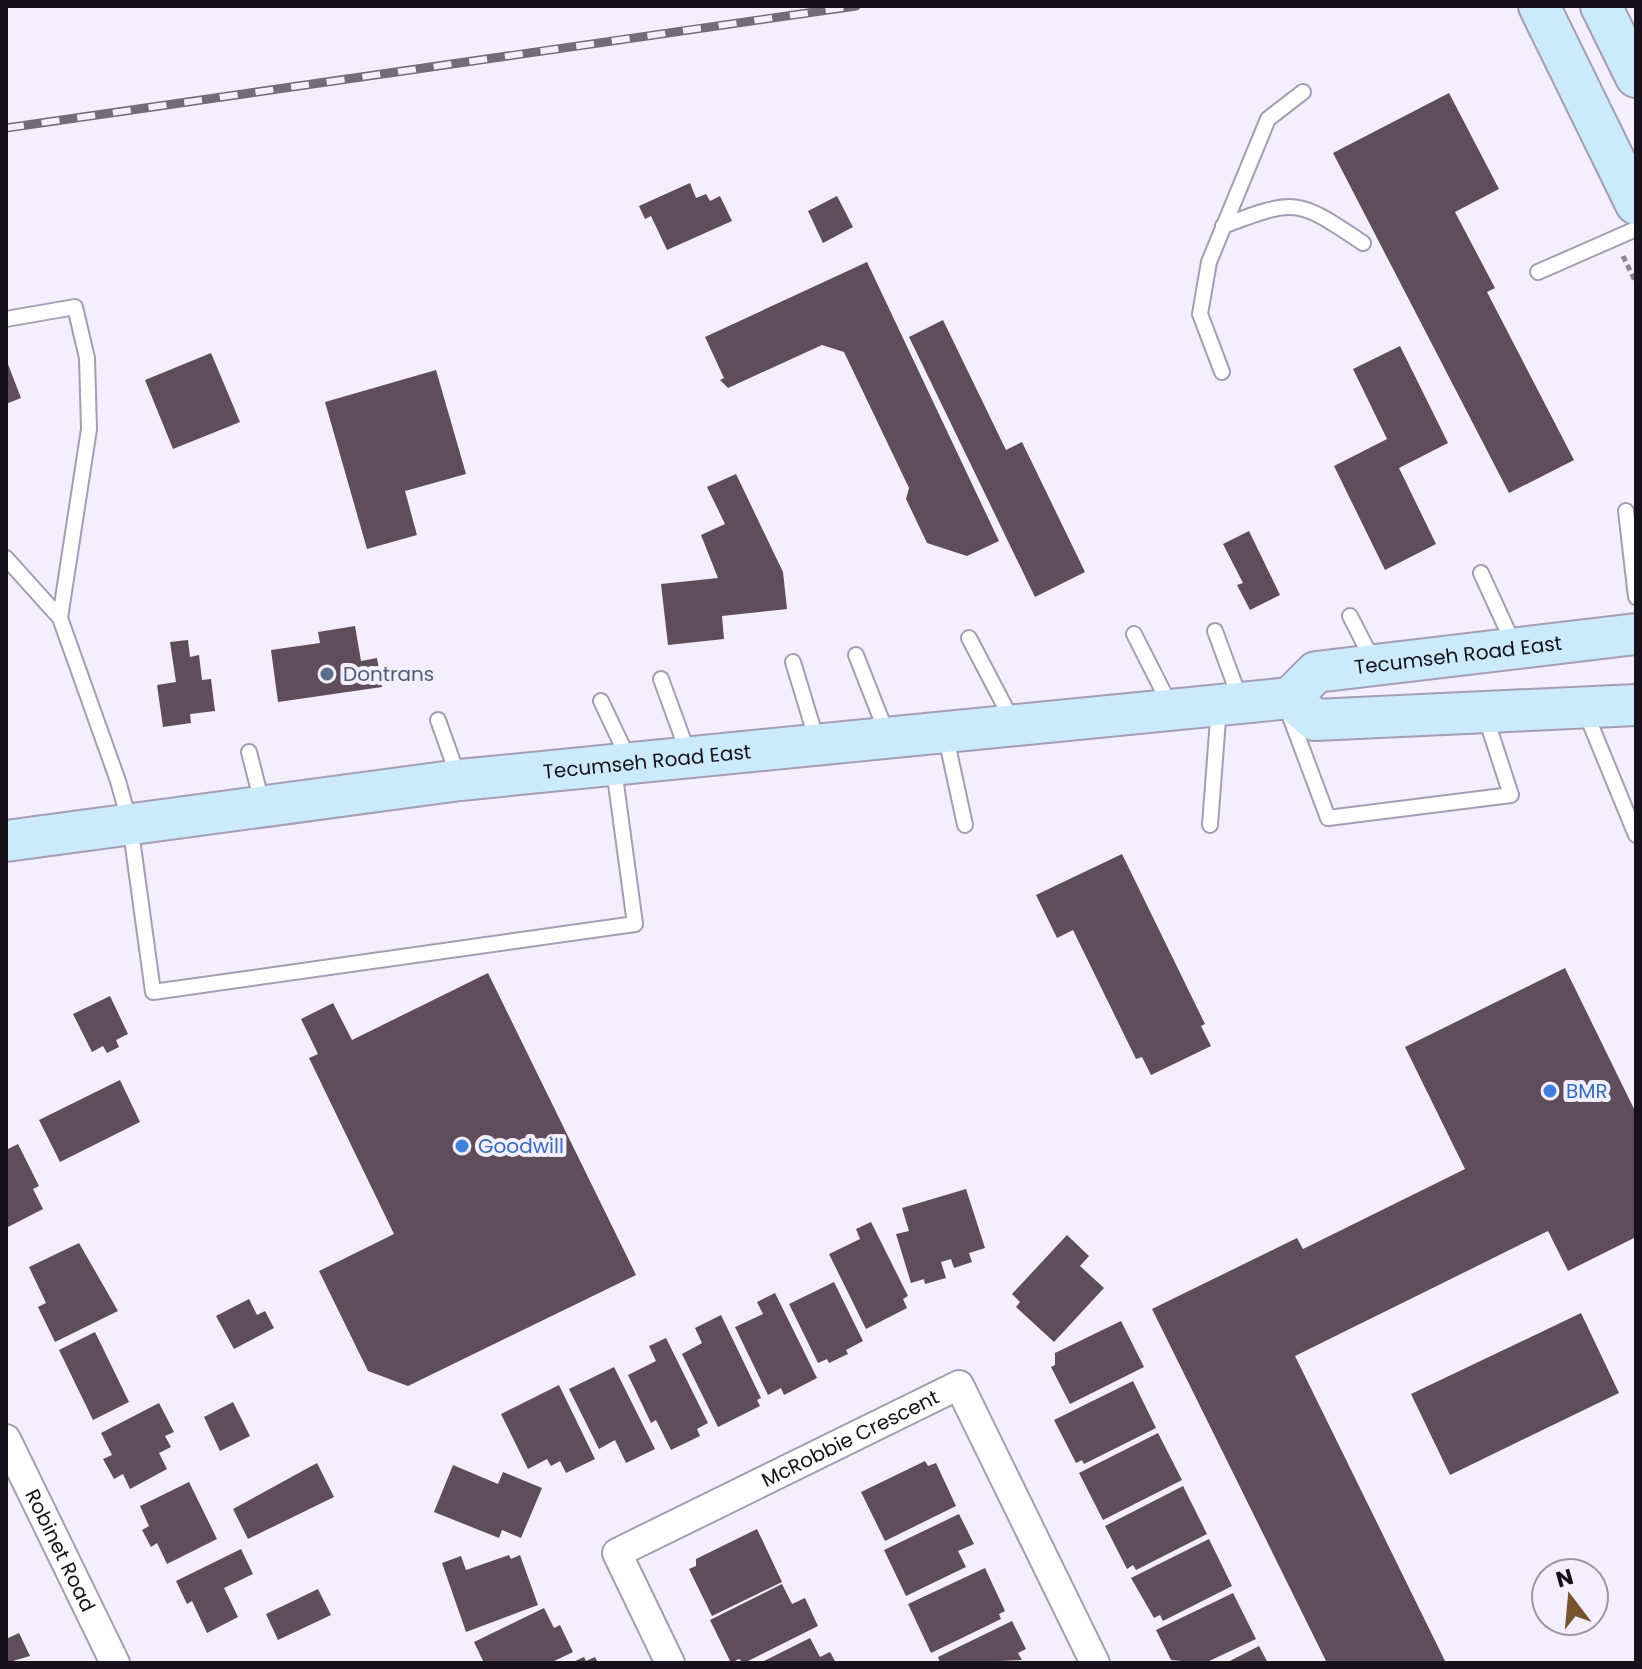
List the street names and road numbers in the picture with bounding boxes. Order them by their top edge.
street label: Tecumseh Road East [1353,629,1563,681]
street label: Tecumseh Road East [542,737,752,786]
street label: McRobbie Crescent [757,1383,944,1494]
street label: Robinet Road [18,1484,102,1617]

